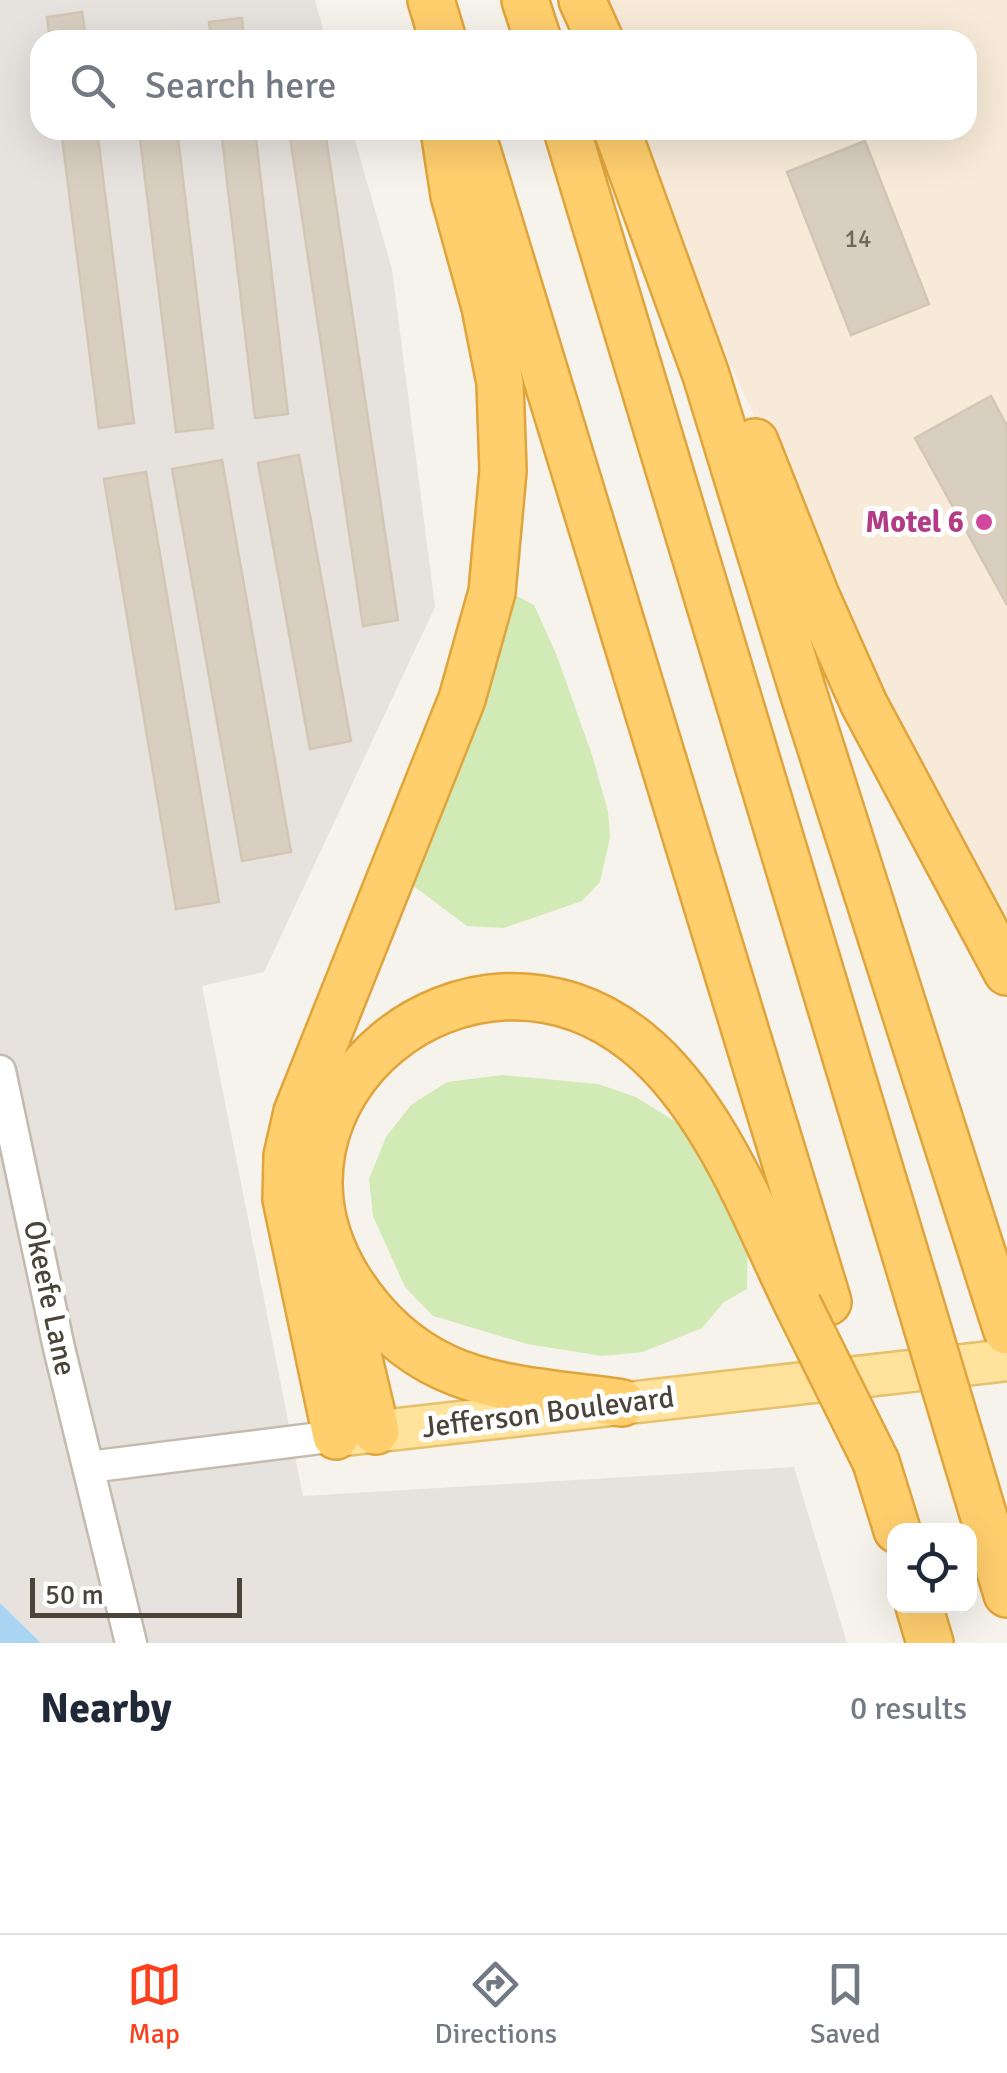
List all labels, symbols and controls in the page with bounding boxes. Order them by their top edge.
search box [30,30,977,140]
icon: search [65,58,120,113]
text: Search here [145,62,337,109]
house number: 14 [844,223,872,254]
place label: Motel 6 [865,504,964,541]
marker: Motel 6 [973,511,995,533]
street label: Okeefe Lane [15,1217,84,1379]
street label: Jefferson Boulevard [420,1379,676,1446]
map controls [887,1523,977,1613]
button: locate [887,1523,977,1613]
scale bar [30,1573,242,1618]
text: 50 m [45,1578,104,1612]
text: Nearby [40,1683,172,1734]
text: 0 results [850,1689,967,1728]
tab: Map [127,1957,182,2051]
tab: Directions [435,1957,557,2051]
tab: Saved [810,1957,880,2051]

